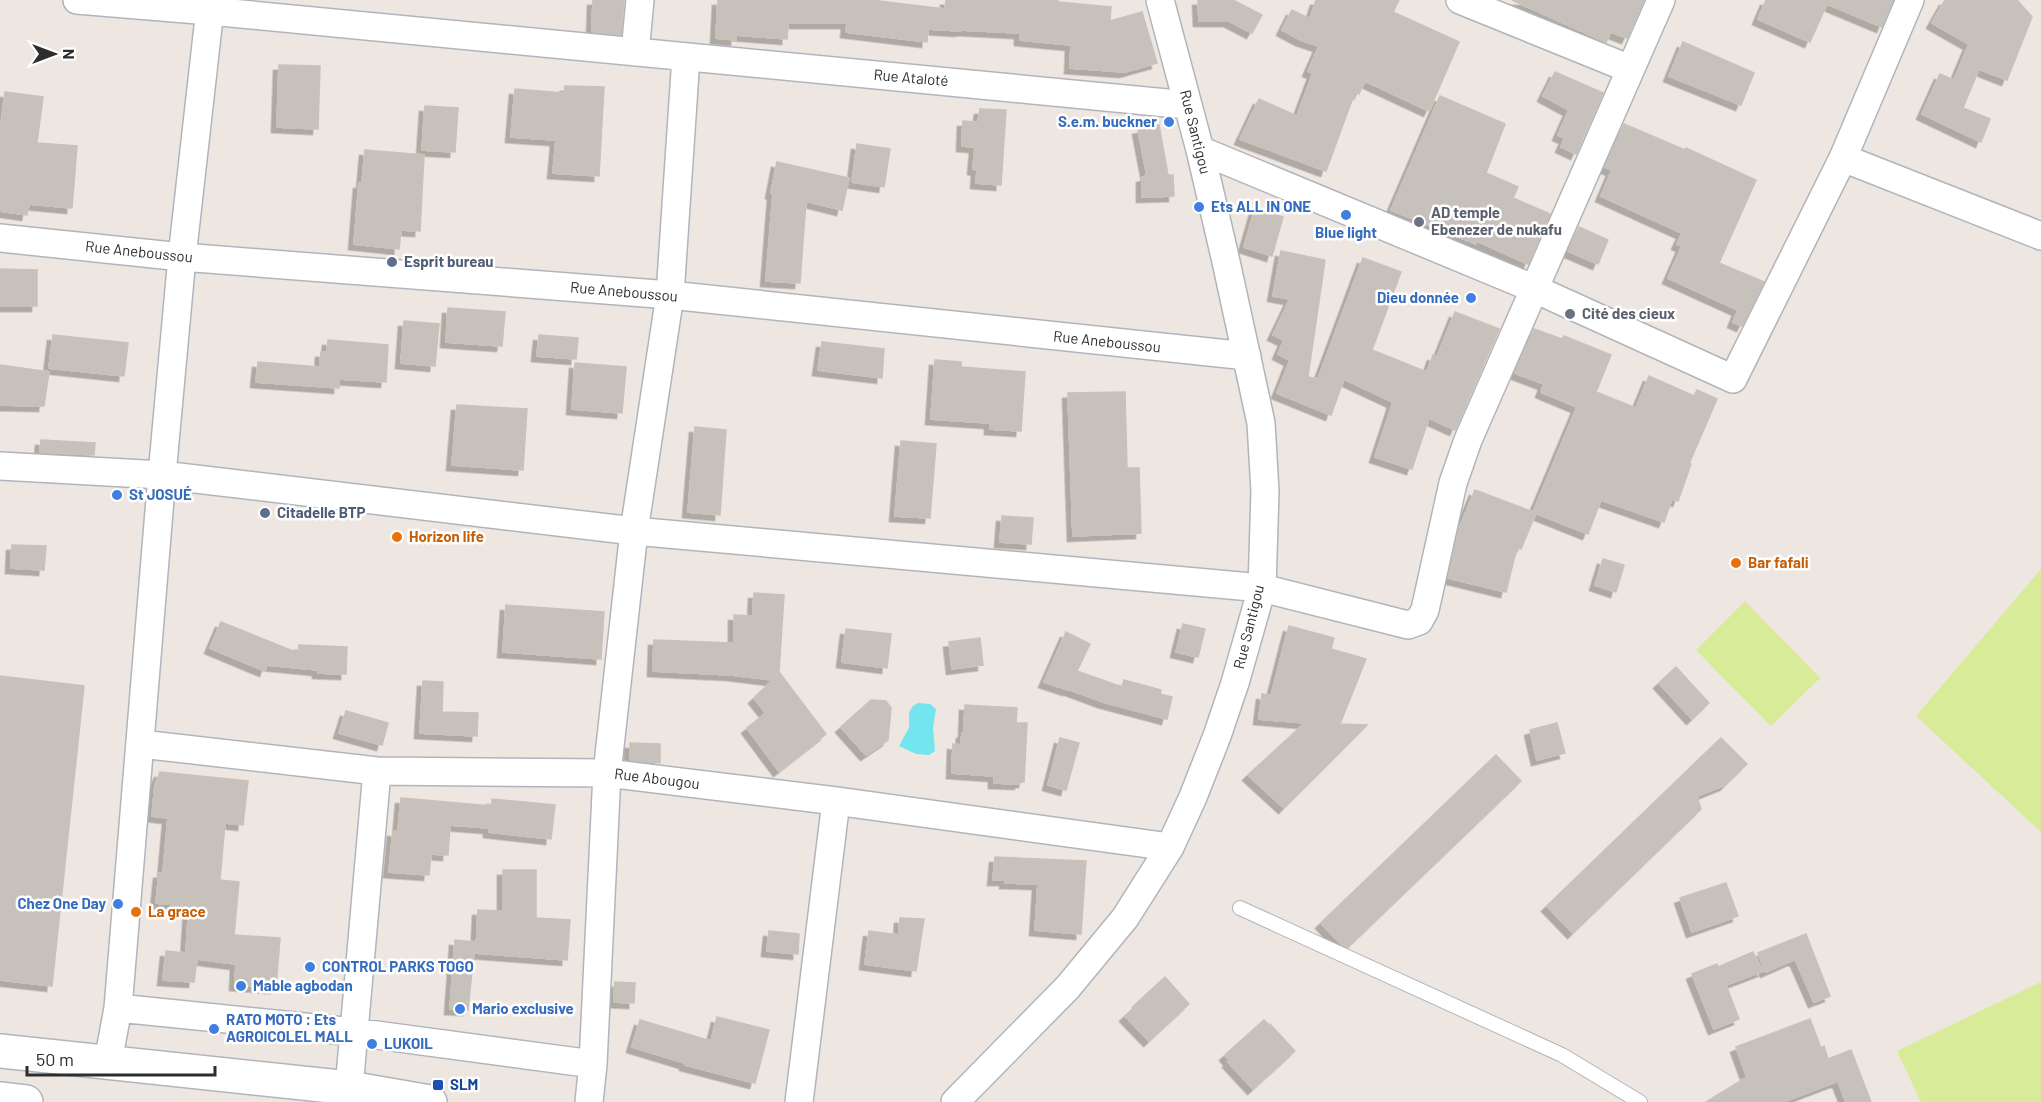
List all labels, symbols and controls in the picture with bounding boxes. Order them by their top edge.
north arrow [24,24,84,84]
text: N [60,49,79,59]
street label: Rue Ataloté [873,65,949,89]
street label: Rue Santigou [1177,88,1215,176]
place label: S.e.m. buckner [1058,112,1157,130]
marker: S.e.m. buckner [1162,115,1176,129]
place label: Ets ALL IN ONE [1211,197,1311,215]
marker: Ets ALL IN ONE [1192,200,1206,214]
place label: AD temple Ebenezer de nukafu [1431,203,1562,238]
marker: Blue light [1339,208,1353,222]
marker: AD temple Ebenezer de nukafu [1412,215,1426,229]
place label: Blue light [1315,223,1377,241]
street label: Rue Aneboussou [84,236,194,266]
place label: Esprit bureau [404,252,494,270]
marker: Esprit bureau [385,255,399,269]
street label: Rue Aneboussou [569,277,679,305]
place label: Dieu donnée [1377,288,1459,306]
marker: Dieu donnée [1464,291,1478,305]
place label: Cité des cieux [1582,304,1675,322]
marker: Cité des cieux [1563,307,1577,321]
street label: Rue Aneboussou [1052,326,1162,356]
place label: St JOSUÉ [129,485,192,503]
marker: St JOSUÉ [110,488,124,502]
place label: Citadelle BTP [277,503,366,521]
marker: Citadelle BTP [258,506,272,520]
place label: Horizon life [409,527,484,545]
marker: Horizon life [390,530,404,544]
place label: Bar fafali [1748,553,1809,571]
marker: Bar fafali [1729,556,1743,570]
street label: Rue Santigou [1229,583,1267,671]
street label: Rue Abougou [613,764,701,792]
place label: Chez One Day [17,894,106,912]
marker: Chez One Day [111,897,125,911]
place label: La grace [148,902,206,920]
marker: La grace [129,905,143,919]
place label: CONTROL PARKS TOGO [322,957,474,975]
marker: CONTROL PARKS TOGO [303,960,317,974]
place label: Mable agbodan [253,976,353,994]
marker: Mable agbodan [234,979,248,993]
place label: Mario exclusive [472,999,574,1017]
marker: Mario exclusive [453,1002,467,1016]
place label: RATO MOTO : Ets AGROICOLEL MALL [226,1010,353,1045]
marker: RATO MOTO : Ets AGROICOLEL MALL [207,1022,221,1036]
place label: LUKOIL [384,1034,433,1052]
marker: LUKOIL [365,1037,379,1051]
scale bar [27,1039,214,1077]
text: 50 m [36,1048,74,1070]
place label: SLM [450,1075,478,1093]
marker: SLM [431,1078,445,1092]

